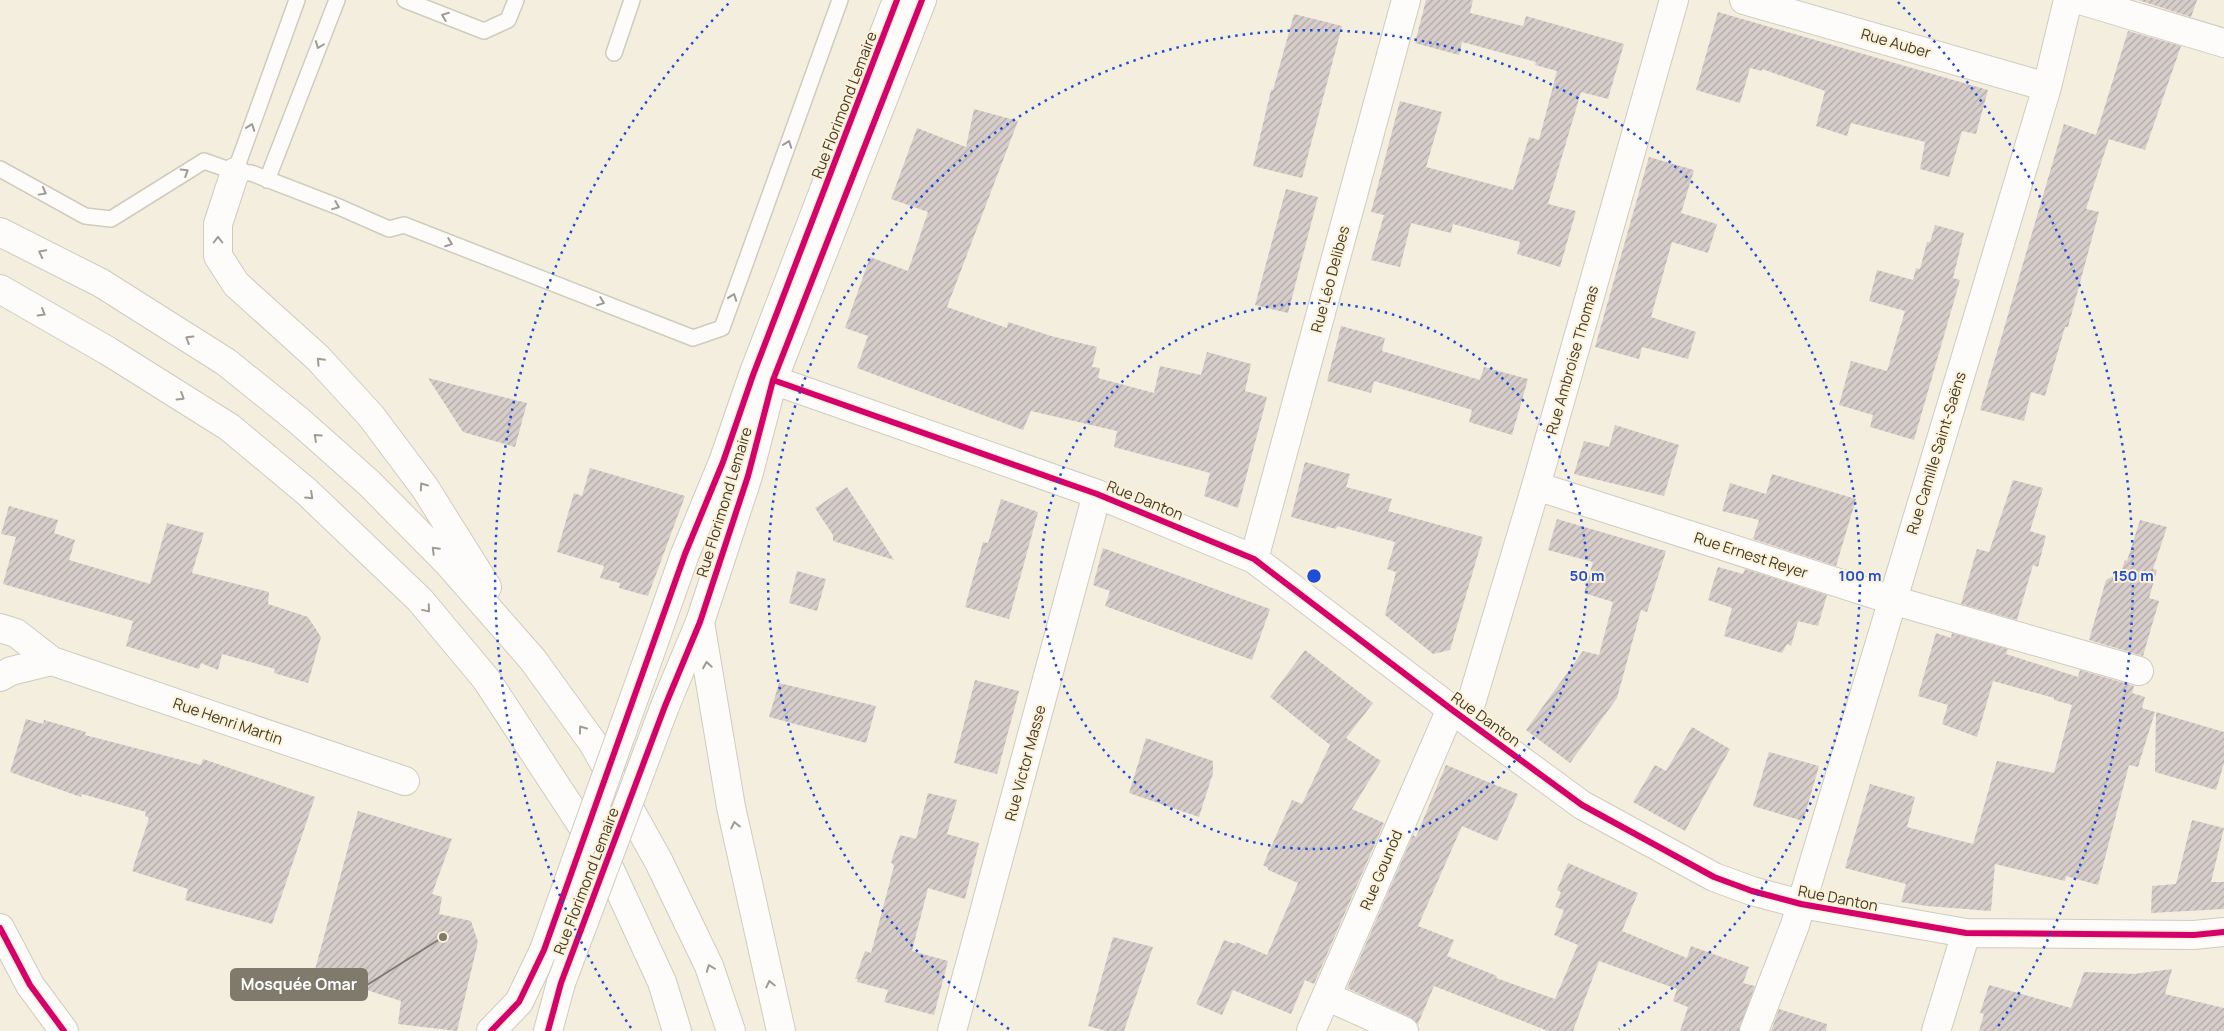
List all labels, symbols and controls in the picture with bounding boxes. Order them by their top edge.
one-way arrow [441,11,450,22]
street label: Rue Auber [1859,23,1934,63]
street label: Rue Florimond Lemaire [806,28,882,182]
one-way arrow [315,41,325,49]
one-way arrow [245,123,255,131]
one-way arrow [782,140,792,149]
one-way arrow [180,169,189,179]
one-way arrow [37,186,46,196]
one-way arrow [331,200,340,211]
street label: Rue Léo Delibes [1306,223,1354,335]
one-way arrow [213,236,223,244]
one-way arrow [444,237,453,247]
one-way arrow [38,249,47,259]
street label: Rue Ambroise Thomas [1541,283,1603,437]
one-way arrow [727,293,737,302]
one-way arrow [596,296,604,306]
one-way arrow [37,307,46,317]
one-way arrow [185,335,194,345]
one-way arrow [317,357,326,366]
street label: Rue Camille Saint-Saëns [1901,369,1971,537]
one-way arrow [176,390,185,400]
street label: Rue Florimond Lemaire [691,424,757,580]
one-way arrow [314,434,323,443]
street label: Rue Danton [1104,475,1187,525]
one-way arrow [420,482,429,492]
one-way arrow [304,490,313,499]
street label: Rue Ernest Reyer [1691,527,1811,583]
one-way arrow [432,546,441,555]
text: 50 m [1569,565,1605,586]
text: 100 m [1839,565,1881,586]
text: 150 m [2112,565,2154,586]
centre of rings [1305,567,1323,585]
one-way arrow [421,603,430,612]
one-way arrow [703,660,713,669]
street label: Rue Danton [1447,687,1525,751]
street label: Rue Henri Martin [170,692,286,750]
street label: Rue Victor Masse [999,703,1051,823]
one-way arrow [579,725,589,734]
street label: Rue Florimond Lemaire [548,804,624,958]
one-way arrow [730,820,740,829]
street label: Rue Gounod [1355,827,1407,913]
street label: Rue Danton [1796,880,1880,916]
one-way arrow [705,964,716,973]
callout: Mosquée Omar [231,969,367,1000]
text: Mosquée Omar [241,973,357,995]
one-way arrow [765,979,776,988]

